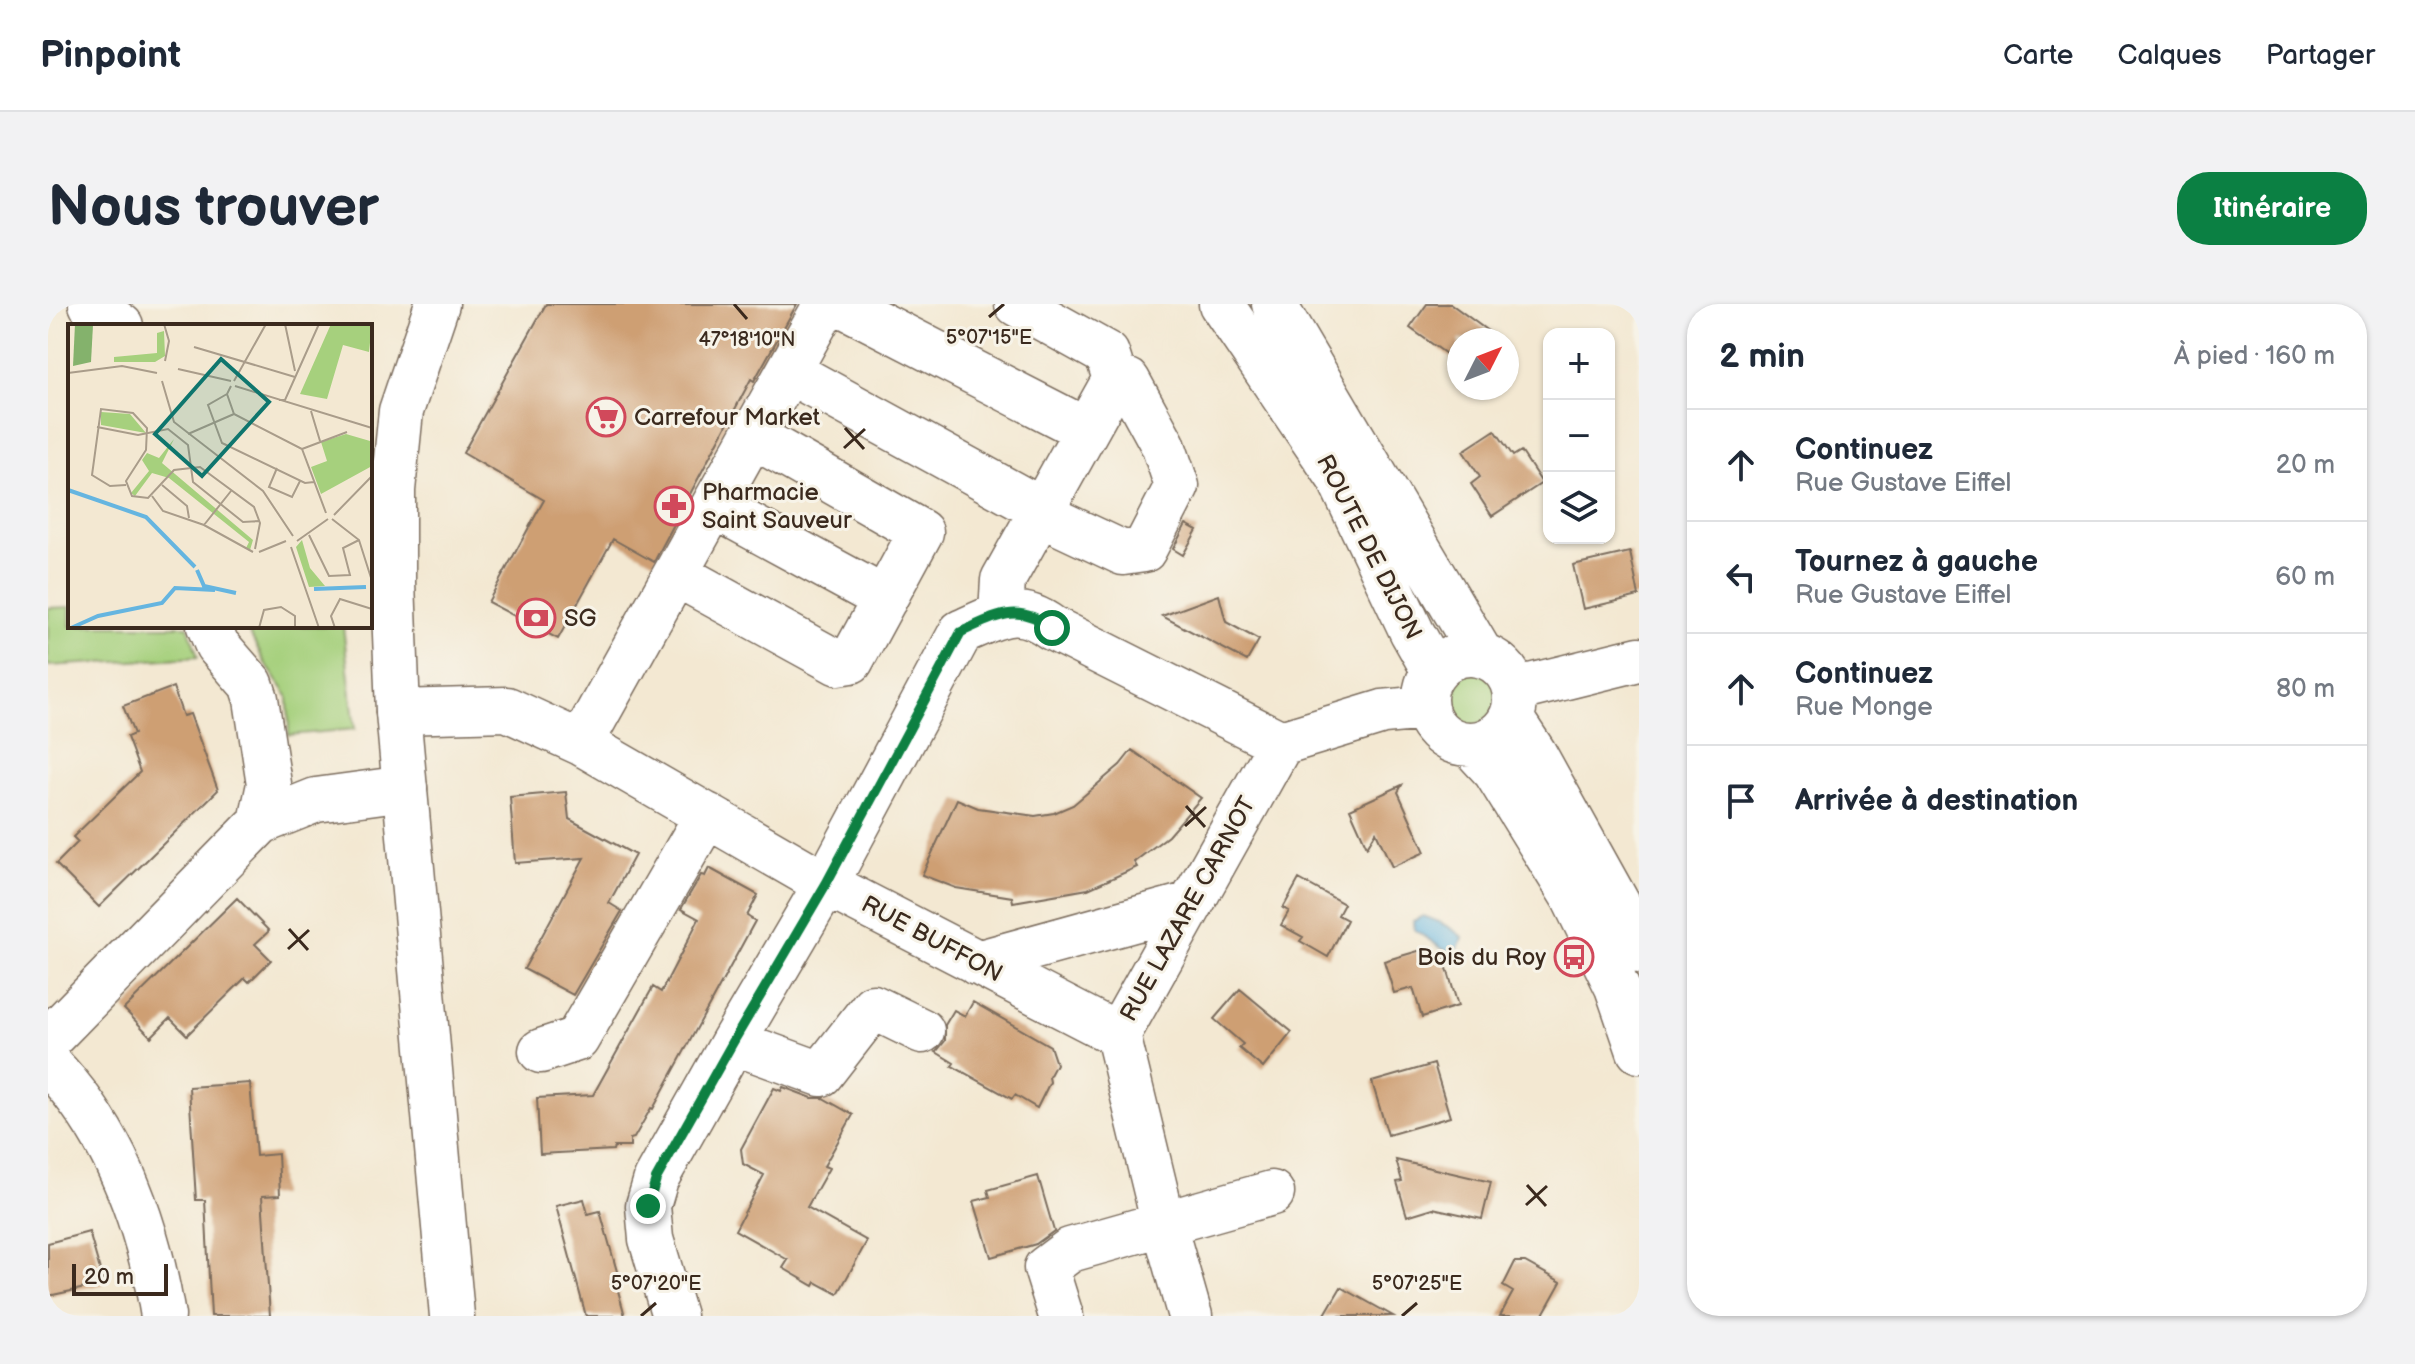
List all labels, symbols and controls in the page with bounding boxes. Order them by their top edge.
text: Pinpoint [40,33,181,78]
text: Carte [2003,39,2073,72]
text: Calques [2117,39,2222,72]
text: Partager [2266,39,2375,72]
button: Itinéraire [2177,172,2367,245]
text: Nous trouver [48,175,379,242]
inset map [68,324,372,628]
text: 5°07'15"E [946,326,1032,350]
text: 47°18'10"N [698,328,796,352]
north arrow [1447,328,1519,400]
map controls [1543,328,1615,544]
button: + [1543,328,1615,400]
text: 2 min [1719,336,1805,377]
text: À pied · 160 m [2174,341,2335,372]
supermarket icon: Carrefour Market [585,396,627,438]
button: − [1543,400,1615,472]
place label: Carrefour Market [634,403,821,432]
text: Continuez [1795,432,1933,468]
icon: ahead [1719,443,1763,487]
street label: ROUTE DE DIJON [1310,450,1428,644]
text: 20 m [2276,450,2335,481]
text: Rue Gustave Eiffel [1795,468,2011,499]
button: layers [1543,472,1615,544]
place label: Pharmacie Saint Sauveur [702,478,852,535]
pharmacy icon: Pharmacie Saint Sauveur [653,485,695,527]
text: Tournez à gauche [1795,544,2038,580]
icon: left [1719,555,1763,599]
text: 60 m [2275,562,2335,593]
text: Rue Gustave Eiffel [1795,580,2011,611]
bank icon: SG [515,597,557,639]
place label: SG [564,604,597,633]
route start [1034,610,1070,646]
text: Continuez [1795,656,1933,692]
icon: ahead [1719,667,1763,711]
text: 80 m [2276,674,2335,705]
text: Rue Monge [1795,692,1933,723]
icon: arrive [1719,779,1763,823]
text: Arrivée à destination [1795,783,2078,819]
street label: RUE LAZARE CARNOT [1114,791,1262,1026]
street label: RUE BUFFON [856,890,1008,988]
bus stop icon: Bois du Roy [1553,936,1595,978]
place label: Bois du Roy [1417,943,1546,972]
route end [630,1188,666,1224]
scale bar [72,1260,168,1296]
text: 20 m [84,1264,134,1291]
text: 5°07'20"E [611,1272,701,1296]
text: 5°07'25"E [1372,1272,1462,1296]

